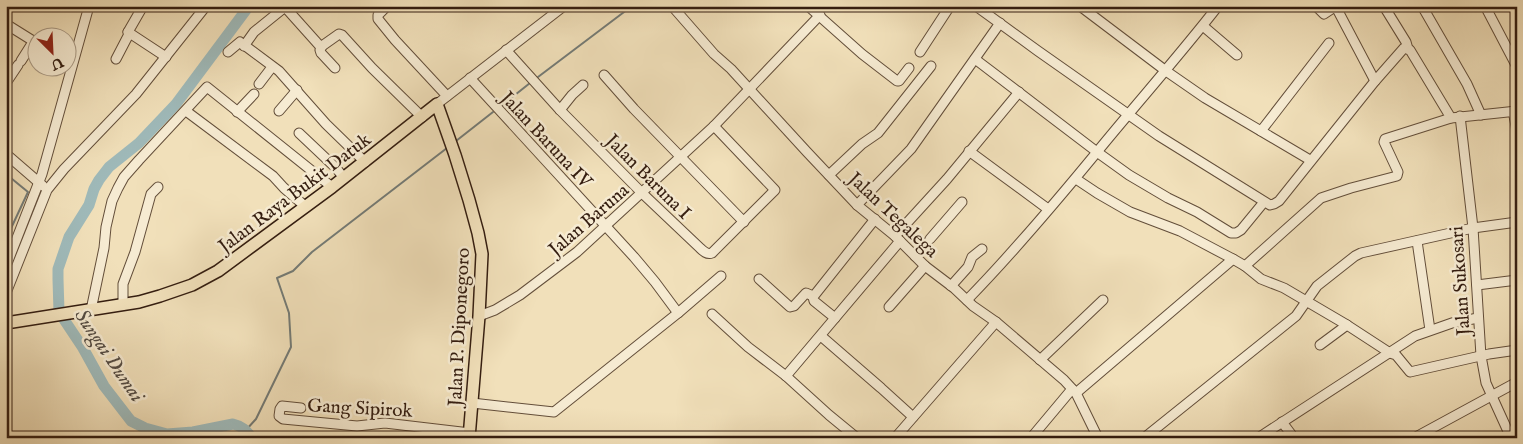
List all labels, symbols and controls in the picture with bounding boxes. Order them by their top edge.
north arrow [28,28,78,78]
text: U [47,52,67,74]
street label: Jalan Baruna IV [493,85,597,194]
street label: Jalan Raya Bukit Datuk [212,128,377,260]
street label: Jalan Baruna I [598,128,695,225]
street label: Jalan Tegalega [841,166,943,264]
street label: Jalan Baruna [543,178,635,263]
street label: Jalan Sukosari [1445,225,1477,339]
street label: Jalan P. Diponegoro [444,247,476,409]
water label: Sungai Dumai [68,305,150,409]
street label: Gang Sipirok [307,394,414,424]

